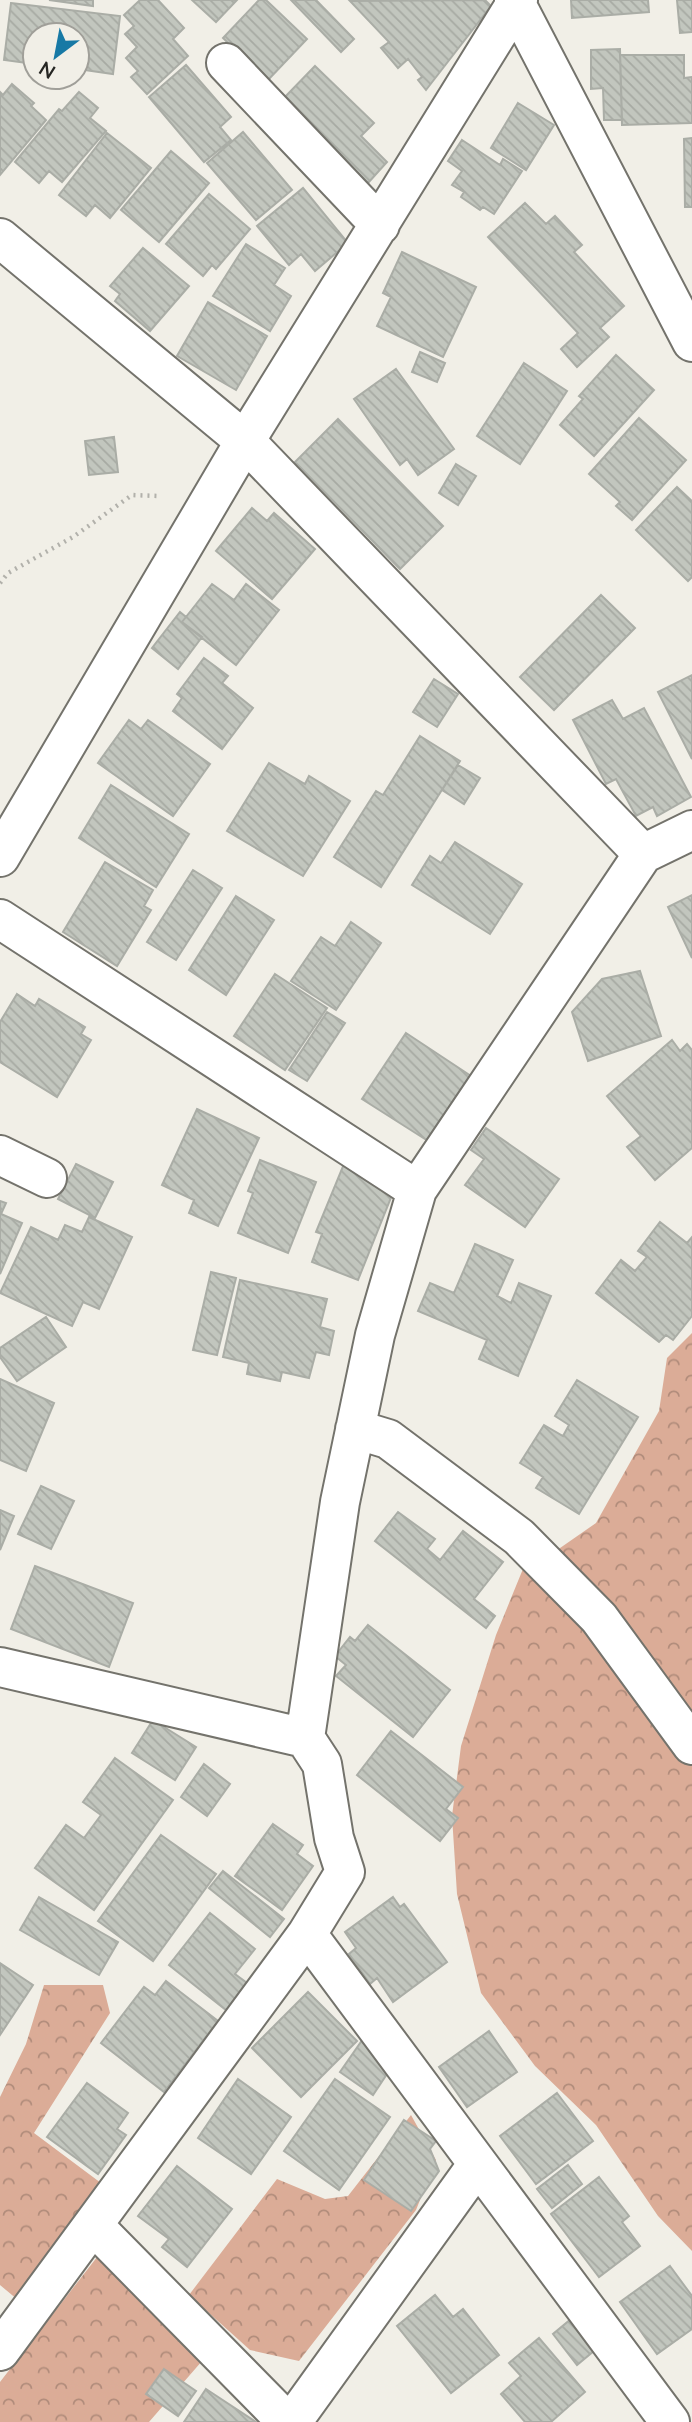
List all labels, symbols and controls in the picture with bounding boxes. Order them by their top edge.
north arrow [21,21,91,91]
text: N [34,57,59,84]

